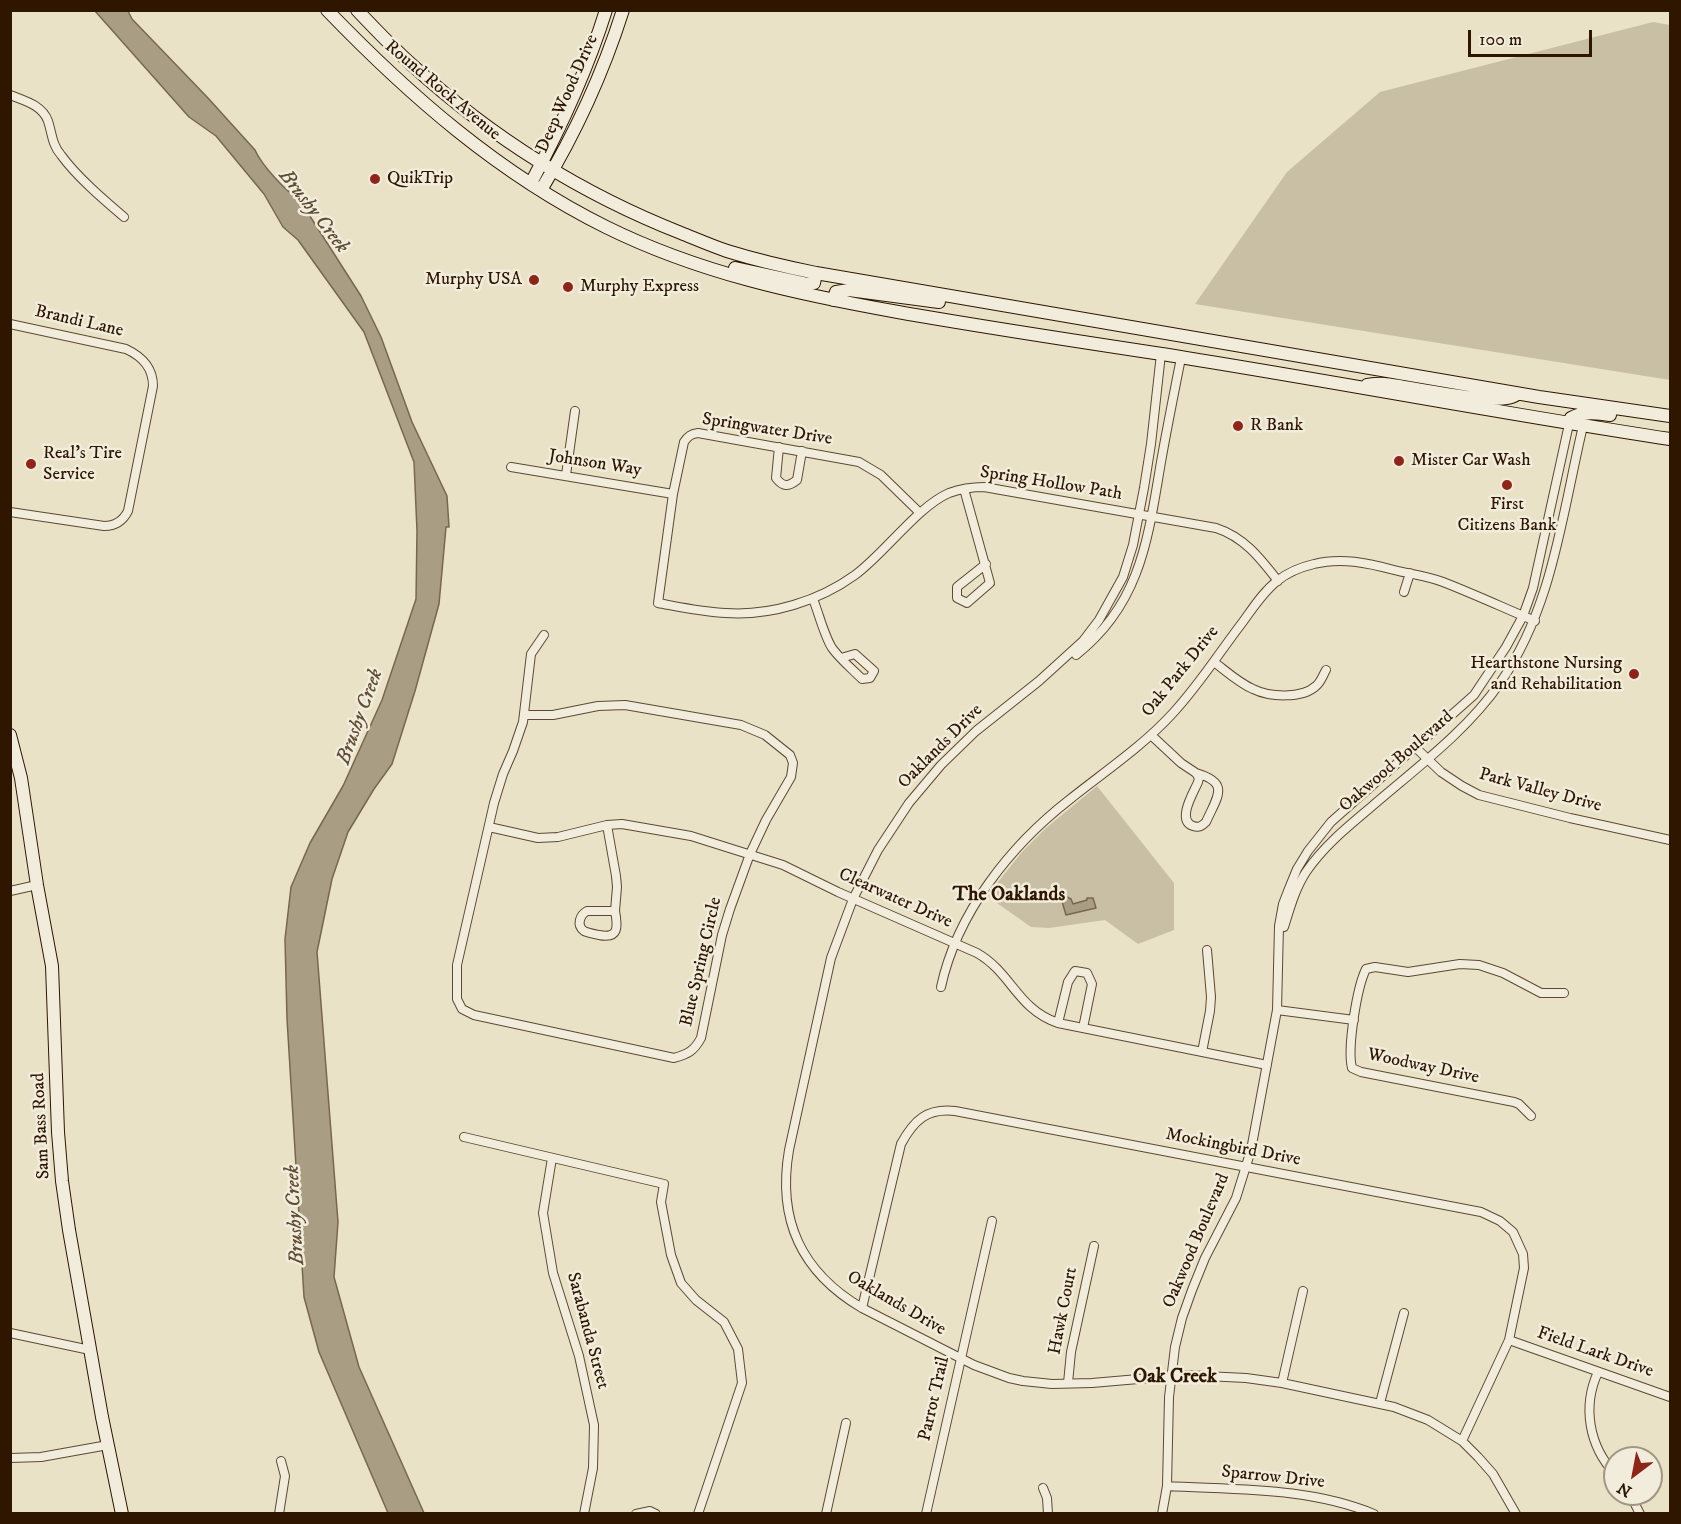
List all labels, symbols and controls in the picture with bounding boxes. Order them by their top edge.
scale bar [1471,18,1596,56]
text: 100 m [1479,29,1522,51]
street label: Deep Wood Drive [532,31,604,157]
street label: Round Rock Avenue [380,36,504,146]
water label: Brushy Creek [273,165,353,259]
place label: QuikTrip [387,168,453,190]
marker: QuikTrip [368,172,382,186]
place label: Murphy USA [425,269,522,291]
marker: Murphy USA [527,273,541,287]
place label: Murphy Express [580,276,699,298]
marker: Murphy Express [561,280,575,294]
street label: Brandi Lane [33,301,125,343]
street label: Springwater Drive [700,409,834,451]
place label: R Bank [1250,415,1303,437]
marker: R Bank [1231,419,1245,433]
place label: Real’s Tire Service [43,443,122,486]
street label: Johnson Way [547,446,643,482]
place label: Mister Car Wash [1411,450,1531,472]
marker: Mister Car Wash [1392,454,1406,468]
marker: Real’s Tire Service [24,457,38,471]
street label: Spring Hollow Path [978,462,1124,506]
marker: First Citizens Bank [1500,478,1514,492]
place label: First Citizens Bank [1458,494,1556,536]
street label: Oak Park Drive [1138,622,1224,722]
place label: Hearthstone Nursing and Rehabilitation [1470,653,1622,696]
water label: Brushy Creek [333,666,389,768]
marker: Hearthstone Nursing and Rehabilitation [1627,667,1641,681]
street label: Oaklands Drive [894,700,988,794]
street label: Oakwood Boulevard [1336,707,1458,817]
street label: Park Valley Drive [1476,764,1604,818]
street label: Clearwater Drive [835,864,955,934]
district label: The Oaklands [953,884,1065,908]
street label: Blue Spring Circle [677,895,727,1029]
street label: Woodway Drive [1365,1045,1481,1089]
street label: Sam Bass Road [28,1072,56,1180]
street label: Mockingbird Drive [1164,1124,1302,1172]
water label: Brushy Creek [281,1165,311,1265]
street label: Oakwood Boulevard [1159,1171,1235,1311]
street label: Hawk Court [1045,1265,1083,1357]
street label: Oaklands Drive [843,1267,949,1341]
street label: Sarabanda Street [561,1270,613,1392]
street label: Field Lark Drive [1534,1323,1656,1383]
street label: Parrot Trail [915,1355,955,1443]
district label: Oak Creek [1133,1366,1217,1390]
north arrow [1603,1446,1663,1506]
street label: Sparrow Drive [1220,1462,1326,1494]
text: N [1614,1478,1635,1502]

